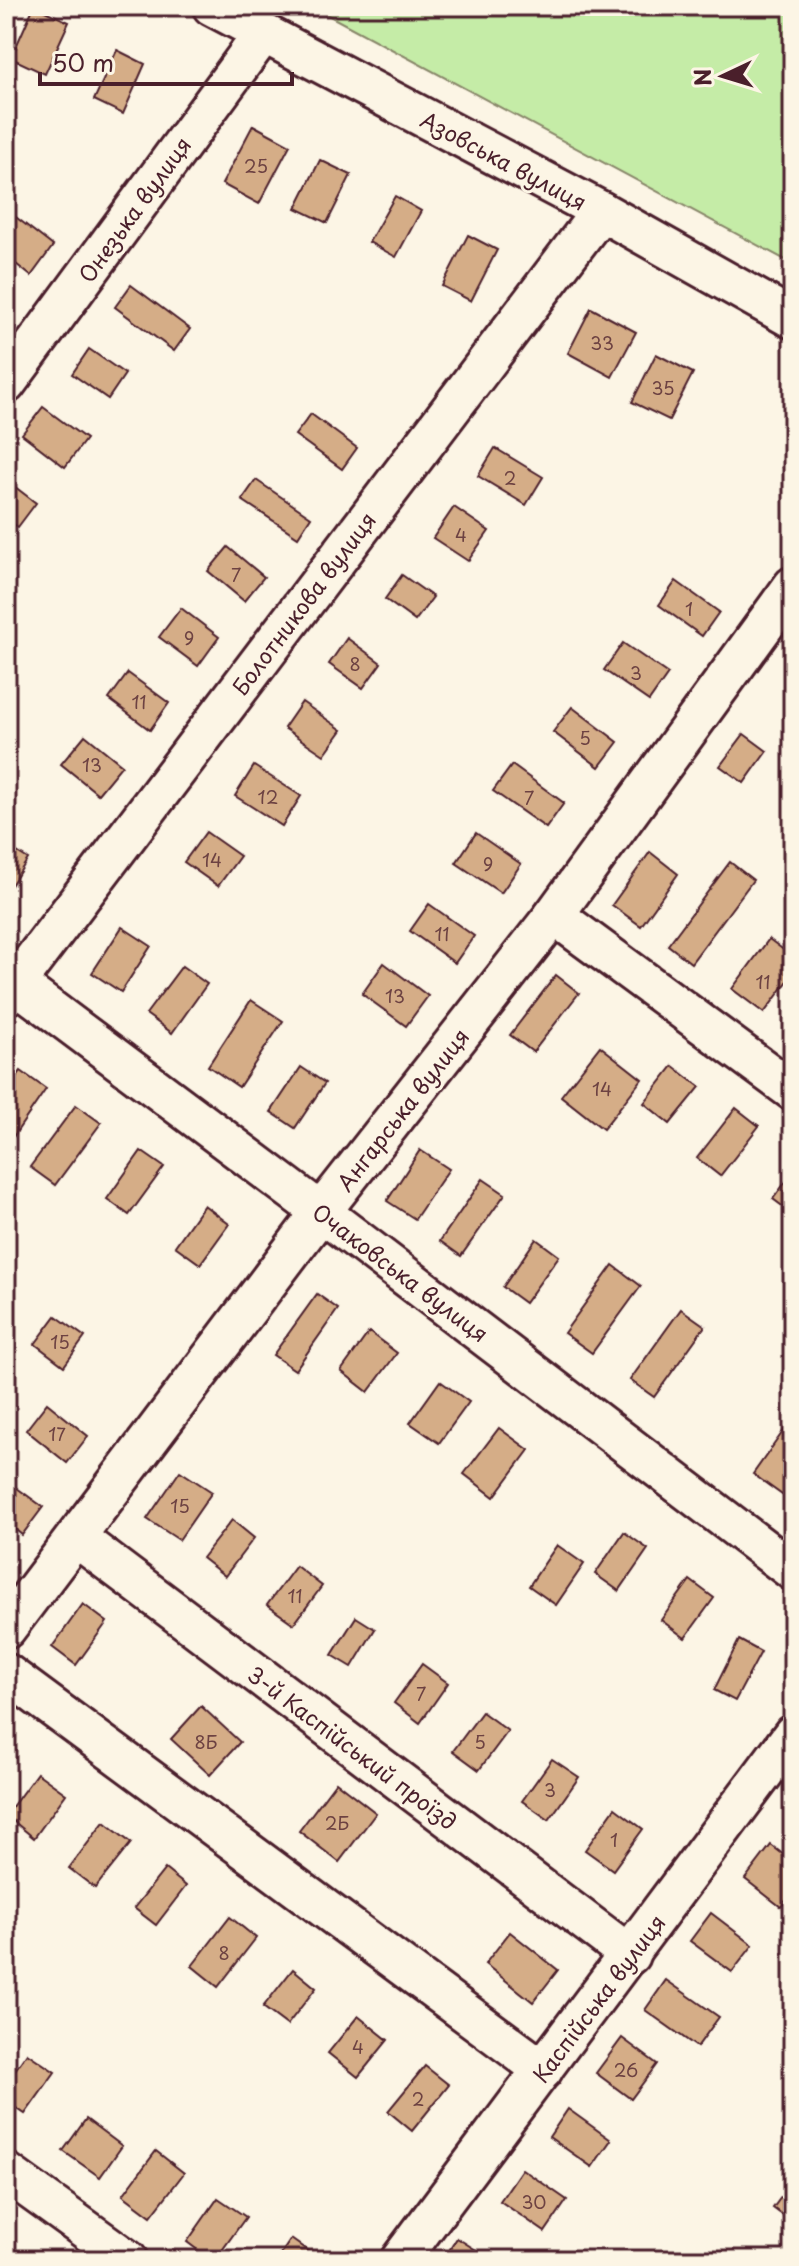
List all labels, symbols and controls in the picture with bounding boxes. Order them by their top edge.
scale bar [40,36,292,86]
north arrow [683,36,763,116]
text: 50 m [52,44,114,80]
text: N [684,68,719,87]
street label: Азовська вулиця [415,102,593,218]
street label: Онезька вулиця [70,129,198,289]
house number: 25 [244,152,268,179]
house number: 33 [590,329,614,356]
house number: 35 [651,374,675,401]
house number: 2 [504,464,516,491]
street label: Болотникова вулиця [223,504,383,702]
house number: 4 [455,521,467,548]
house number: 7 [231,561,241,588]
house number: 1 [685,595,693,622]
house number: 9 [184,624,194,651]
house number: 8 [349,650,361,677]
house number: 3 [630,659,642,686]
house number: 11 [131,688,147,715]
house number: 5 [579,724,591,751]
house number: 13 [82,751,102,778]
house number: 12 [258,783,278,810]
house number: 7 [524,784,534,811]
house number: 14 [202,846,222,873]
house number: 9 [483,850,493,877]
house number: 11 [434,920,450,947]
house number: 11 [755,968,771,995]
house number: 13 [385,982,405,1009]
street label: Ангарська вулиця [328,1021,476,1197]
house number: 14 [592,1075,612,1102]
street label: Очаковська вулиця [306,1195,496,1349]
house number: 15 [50,1328,70,1355]
house number: 17 [48,1420,66,1447]
house number: 15 [170,1492,190,1519]
house number: 11 [287,1582,303,1609]
street label: 3-й Каспійський проїзд [241,1657,465,1837]
house number: 7 [416,1680,426,1707]
house number: 8Б [195,1728,217,1755]
house number: 5 [474,1728,486,1755]
house number: 3 [544,1776,556,1803]
house number: 2Б [325,1809,349,1836]
house number: 1 [610,1826,618,1853]
street label: Каспійська вулиця [524,1907,672,2089]
house number: 8 [218,1939,230,1966]
house number: 4 [352,2033,364,2060]
house number: 26 [614,2056,638,2083]
house number: 2 [412,2085,424,2112]
house number: 30 [521,2188,547,2215]

